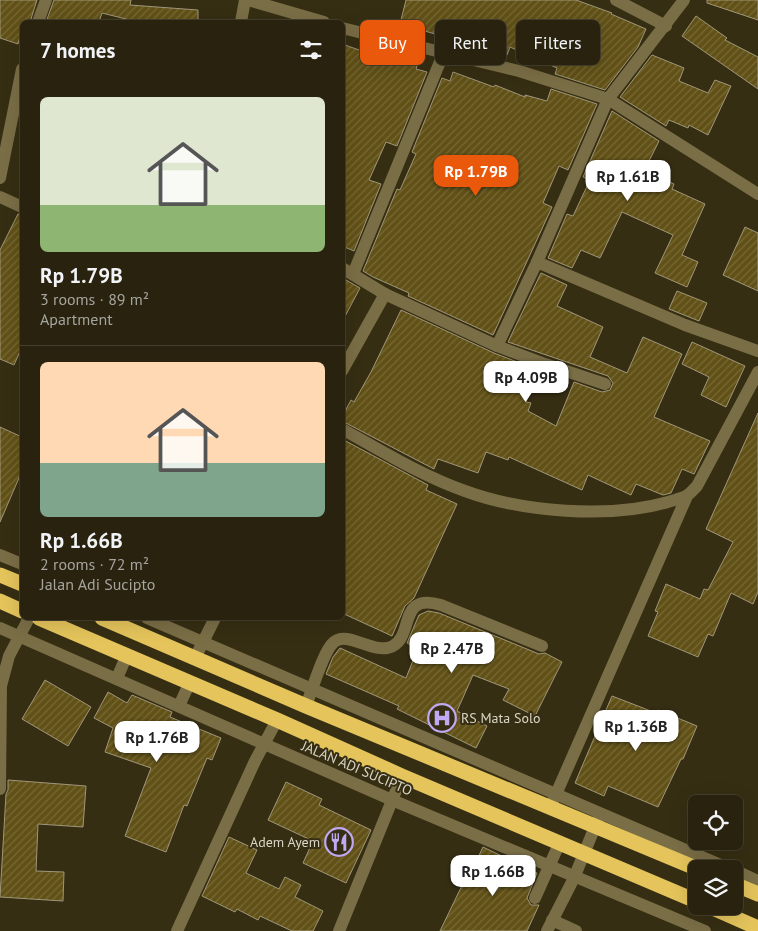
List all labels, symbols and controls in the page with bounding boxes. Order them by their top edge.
chip: Buy [360,20,425,65]
chip: Rent [435,20,506,65]
chip: Filters [516,20,600,65]
icon: filters [297,36,325,64]
text: 7 homes [40,37,115,64]
icon: home [138,129,228,219]
pin: Rp 1.79B [424,154,528,197]
pin: Rp 1.61B [576,160,680,202]
text: Rp 1.79B [445,161,507,181]
text: Rp 1.61B [597,166,659,186]
text: Rp 1.79B [40,262,123,289]
text: 3 rooms · 89 m² [40,289,149,309]
text: Apartment [40,309,113,329]
pin: Rp 4.09B [474,360,578,403]
text: Rp 4.09B [495,367,557,387]
icon: home [138,395,228,485]
text: Rp 1.66B [40,527,123,554]
text: 2 rooms · 72 m² [40,554,149,574]
text: Jalan Adi Sucipto [40,574,155,594]
pin: Rp 2.47B [400,632,504,674]
text: Rp 2.47B [421,638,483,658]
hospital icon: RS Mata Solo [427,703,457,733]
place label: RS Mata Solo [461,709,540,727]
pin: Rp 1.36B [584,710,688,752]
text: Rp 1.36B [605,716,667,736]
pin: Rp 1.76B [105,720,209,763]
text: Rp 1.76B [126,727,188,747]
street label: JALAN ADI SUCIPTO [298,736,415,799]
map controls [688,795,743,915]
button: locate [688,795,743,850]
restaurant icon: Adem Ayem [324,827,354,857]
place label: Adem Ayem [250,833,320,851]
pin: Rp 1.66B [441,854,545,897]
button: layers [688,860,743,915]
text: Rp 1.66B [462,861,524,881]

